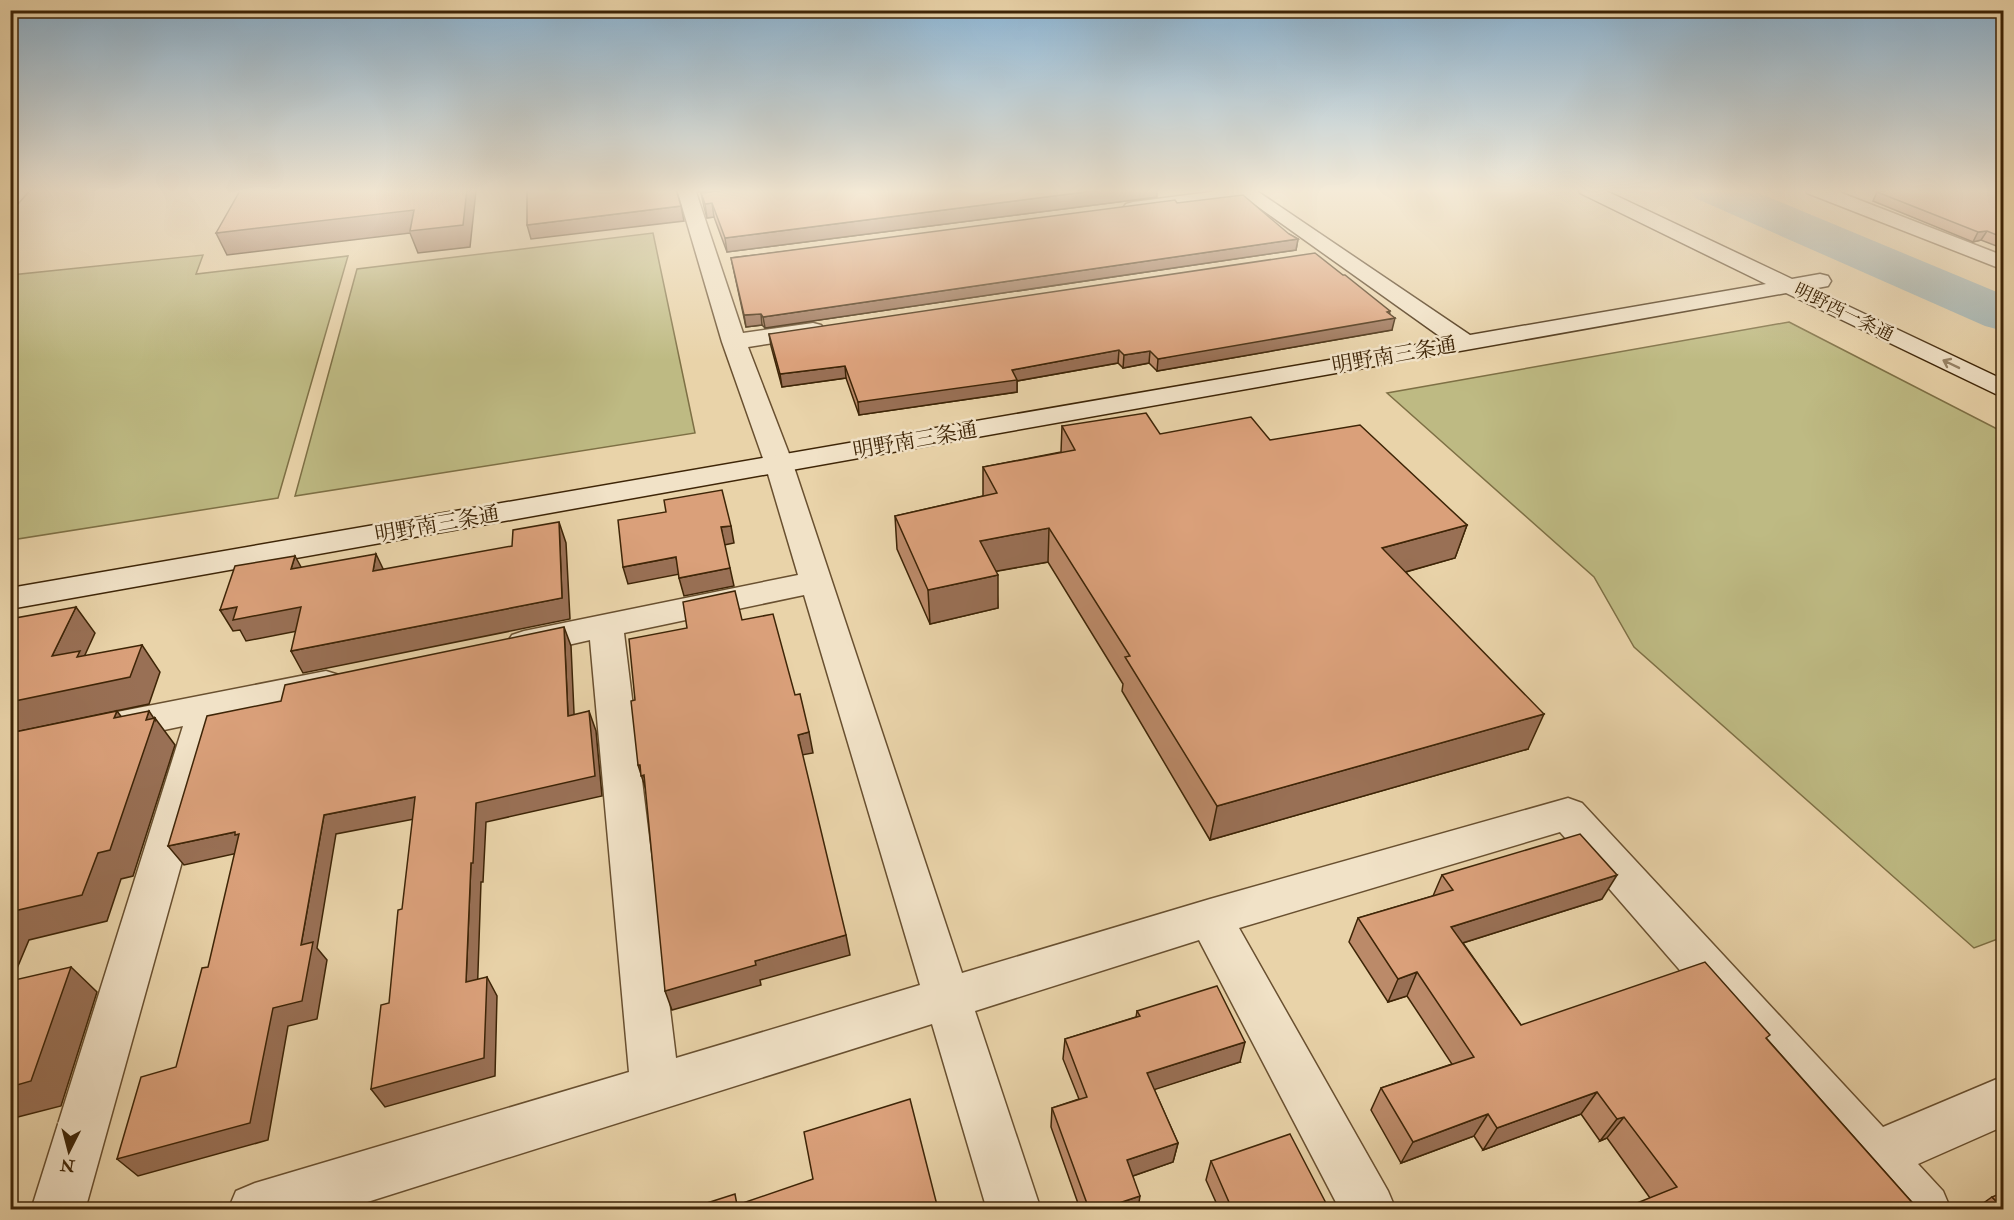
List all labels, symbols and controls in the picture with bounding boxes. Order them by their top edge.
street label: 明野西一条通 [1790,278,1897,346]
street label: 明野南三条通 [1330,331,1458,380]
one-way arrow [1942,358,1960,370]
street label: 明野南三条通 [851,416,979,465]
street label: 明野南三条通 [373,500,501,549]
north arrow [39,1121,99,1181]
text: N [59,1154,77,1176]

